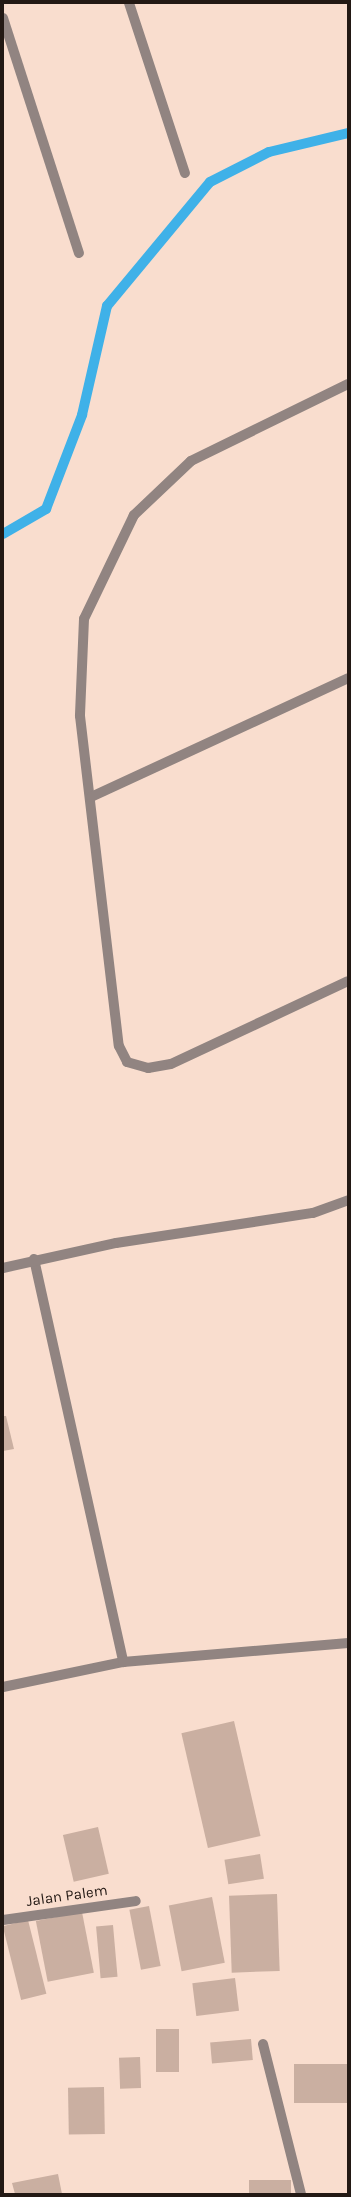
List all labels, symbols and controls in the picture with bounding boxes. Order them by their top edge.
street label: Jalan Palem [25,1881,109,1911]

